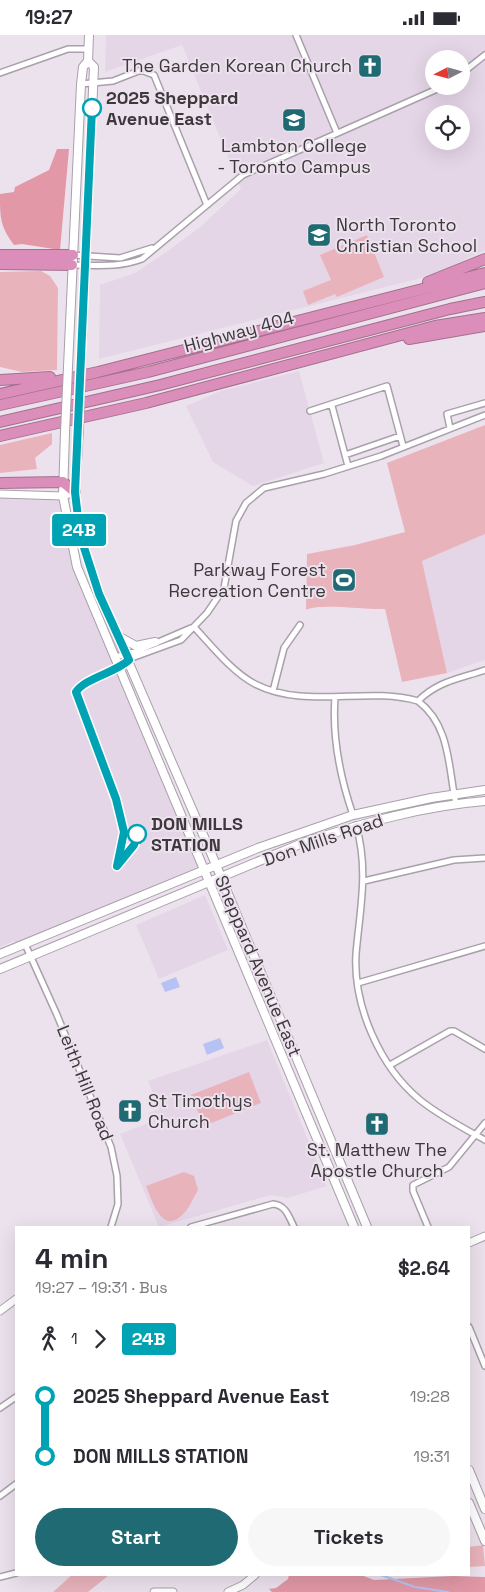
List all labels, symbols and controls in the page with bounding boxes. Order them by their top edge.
text: 19:27 [25,5,73,30]
north arrow [425,50,470,95]
map controls [425,50,470,150]
church icon: The Garden Korean Church [357,53,383,79]
place label: The Garden Korean Church [122,54,352,77]
place label: 2025 Sheppard Avenue East [106,86,238,130]
marker: 2025 Sheppard Avenue East [82,98,102,118]
button: locate [425,105,470,150]
school or university icon: Lambton College - Toronto Campus [281,107,307,133]
place label: Lambton College - Toronto Campus [217,134,371,178]
place label: North Toronto Christian School [336,213,477,257]
school or university icon: North Toronto Christian School [306,222,332,248]
street label: Highway 404 [181,306,296,357]
line badge: 24B [50,514,108,546]
text: 24B [62,518,96,541]
place label: Parkway Forest Recreation Centre [168,558,326,602]
sports icon: Parkway Forest Recreation Centre [331,567,357,593]
street label: Don Mills Road [260,808,386,871]
place label: DON MILLS STATION [151,812,243,856]
marker: DON MILLS STATION [127,824,147,844]
street label: Sheppard Avenue East [210,872,307,1060]
street label: Leith Hill Road [52,1022,119,1144]
place label: St Timothys Church [148,1089,252,1133]
church icon: St Timothys Church [117,1098,143,1124]
church icon: St. Matthew The Apostle Church [364,1111,390,1137]
place label: St. Matthew The Apostle Church [307,1138,447,1182]
text: 4 min [35,1240,109,1276]
text: $2.64 [398,1256,450,1281]
text: 19:27 – 19:31 · Bus [35,1277,168,1298]
icon: walk [35,1325,63,1353]
icon: forward [86,1325,114,1353]
text: 24B [132,1327,166,1350]
text: 1 [71,1328,78,1349]
text: 2025 Sheppard Avenue East [73,1384,329,1409]
text: 19:28 [410,1386,450,1407]
text: DON MILLS STATION [73,1444,248,1469]
text: 19:31 [413,1446,450,1467]
button: Start [35,1508,238,1566]
button: Tickets [248,1508,450,1566]

